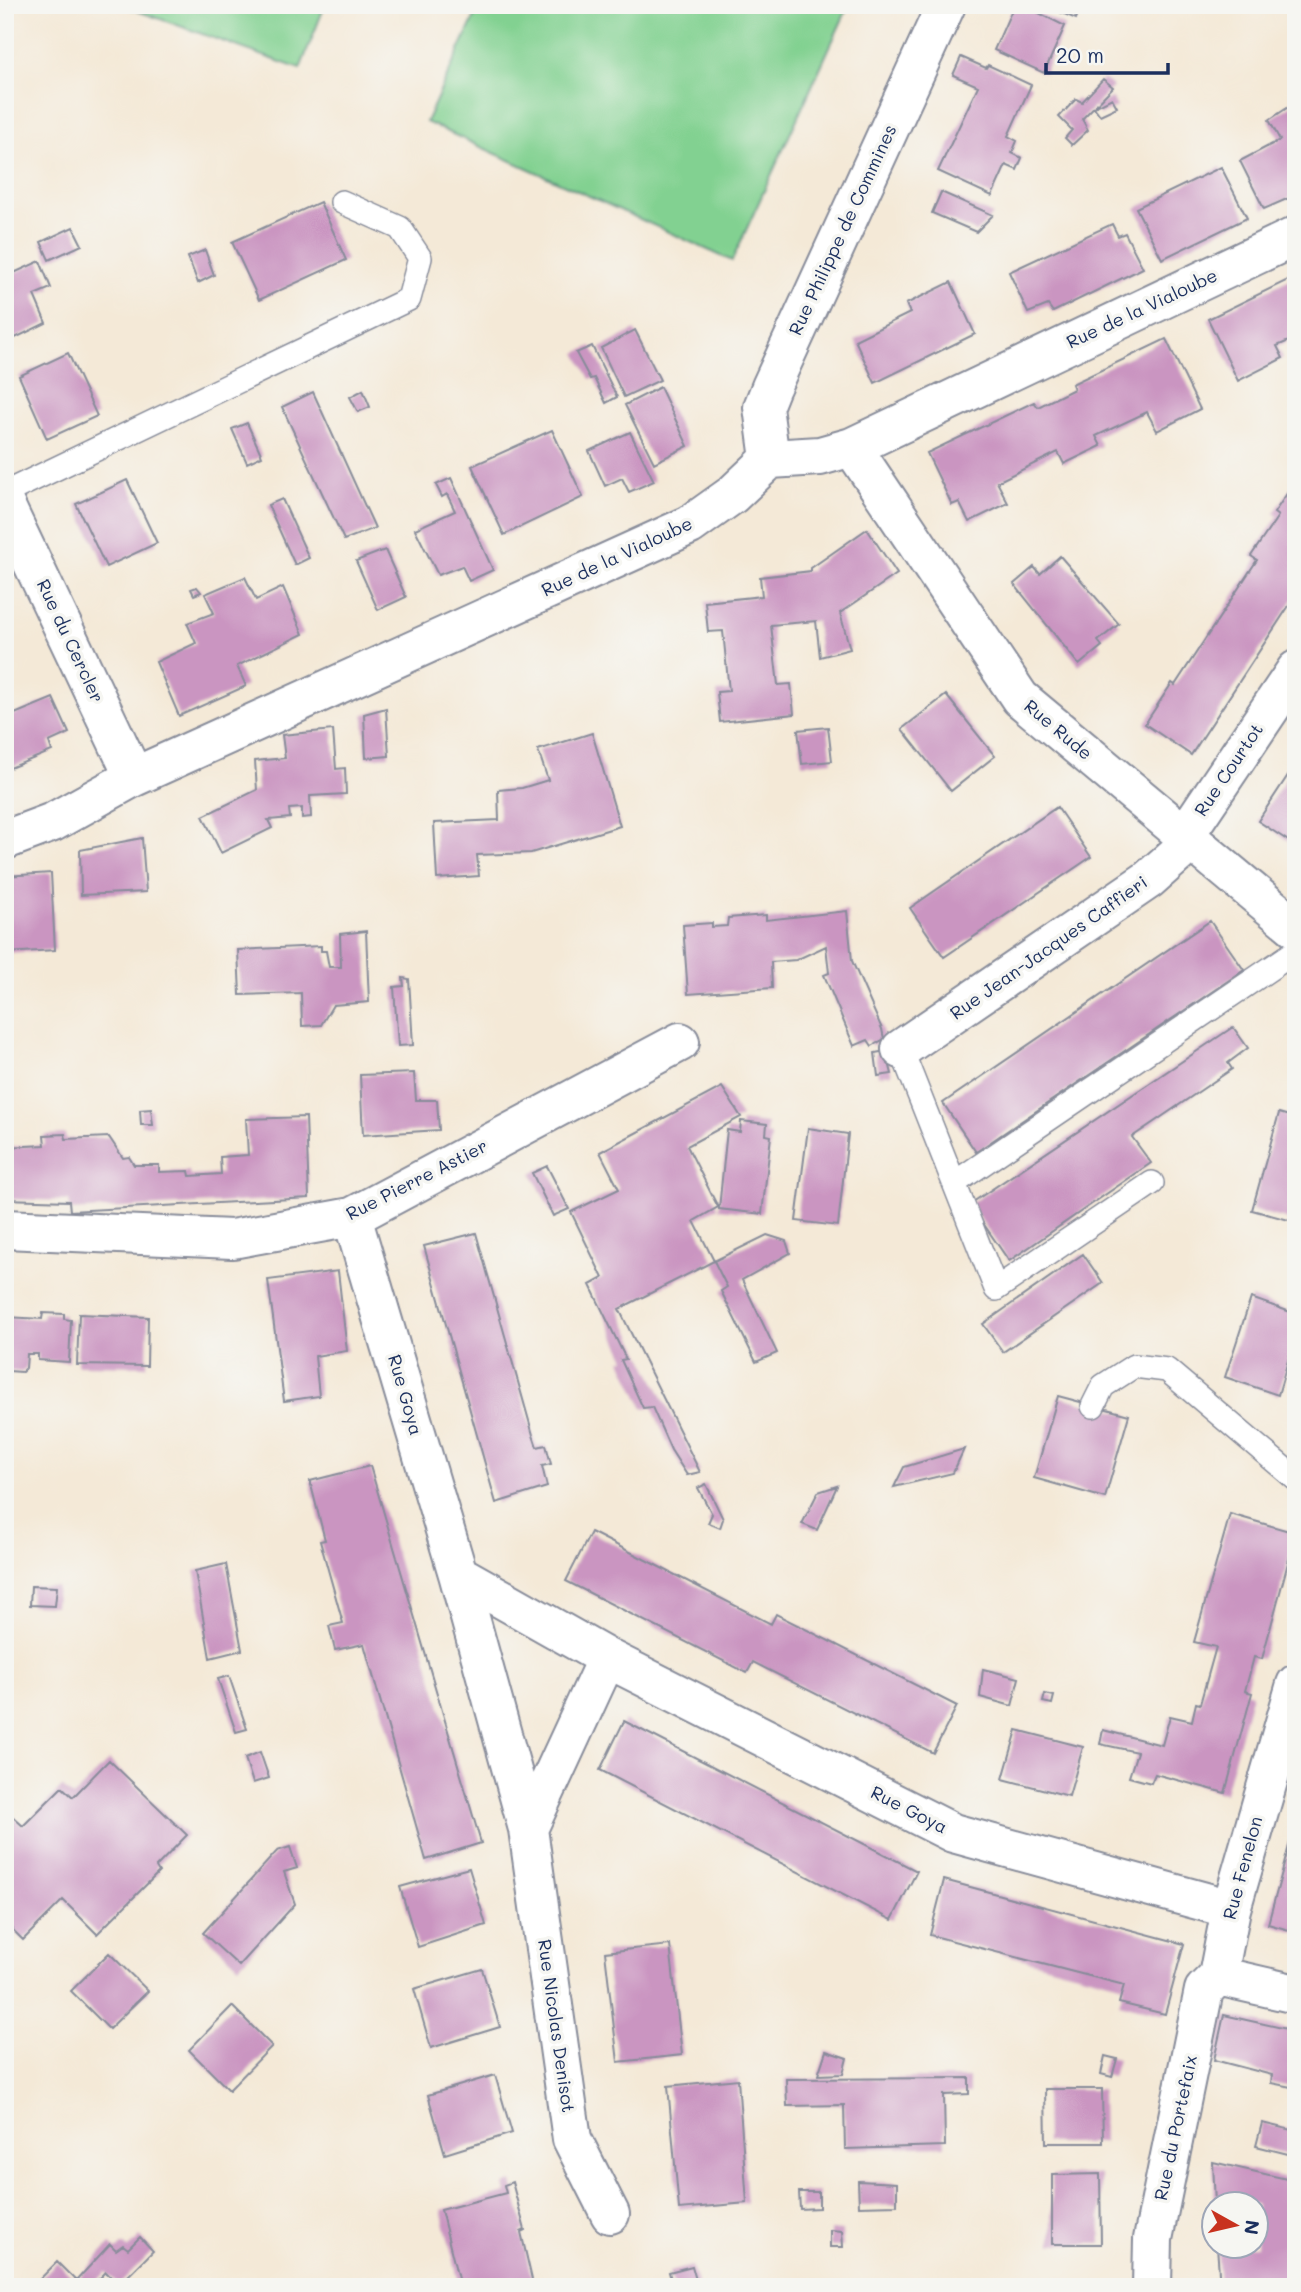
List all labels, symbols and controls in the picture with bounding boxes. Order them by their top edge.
scale bar [1046,32,1168,76]
text: 20 m [1056,41,1104,68]
street label: Rue Philippe de Commines [783,120,902,339]
street label: Rue de la Vialoube [1062,263,1221,354]
street label: Rue de la Vialoube [537,511,696,602]
street label: Rue du Cercler [32,575,110,706]
street label: Rue Rude [1019,694,1098,765]
street label: Rue Courtot [1188,718,1268,821]
street label: Rue Jean-Jacques Caffieri [945,870,1152,1025]
street label: Rue Pierre Astier [342,1133,491,1225]
street label: Rue Goya [383,1352,429,1438]
street label: Rue Goya [867,1780,952,1839]
street label: Rue Fenelon [1217,1814,1267,1922]
street label: Rue Nicolas Denisot [533,1938,581,2114]
street label: Rue du Portefaix [1148,2053,1202,2203]
north arrow [1200,2190,1270,2260]
text: N [1239,2219,1266,2236]

